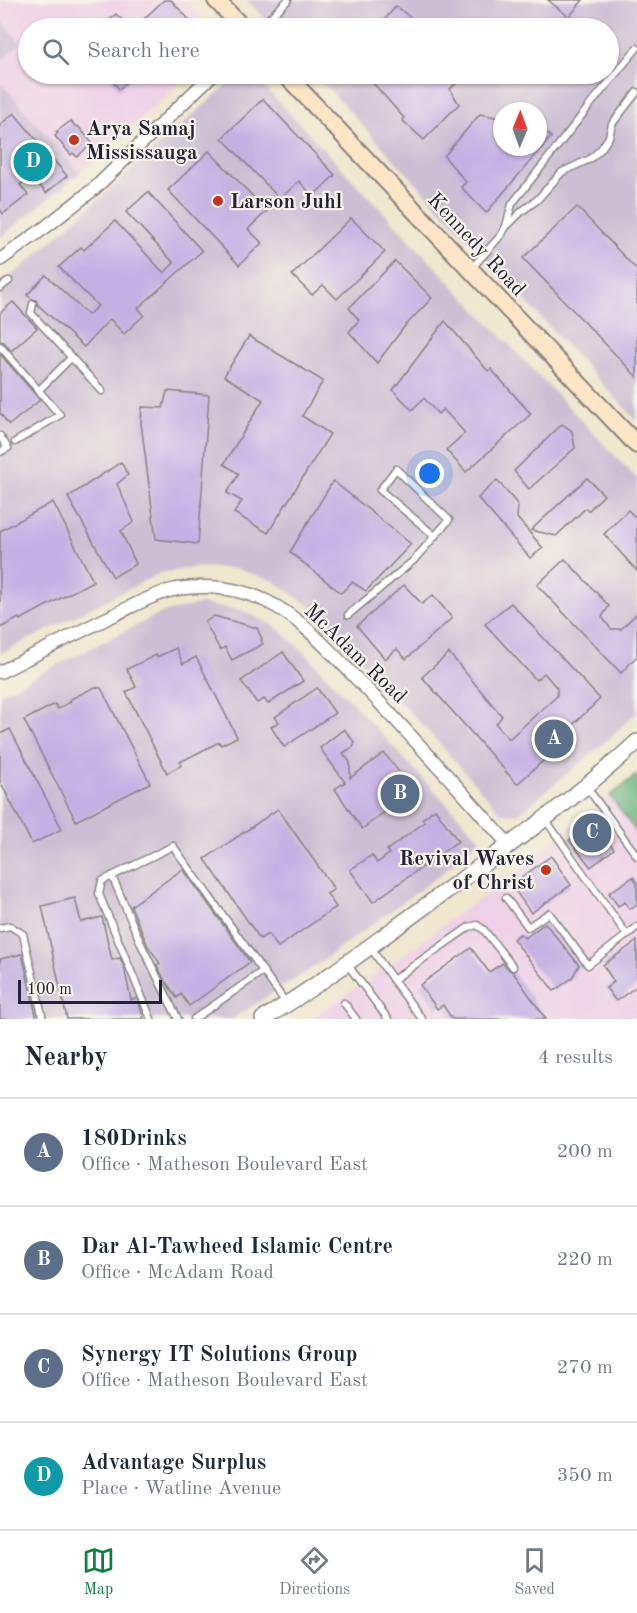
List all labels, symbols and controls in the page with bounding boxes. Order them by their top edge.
search box [18,18,619,84]
icon: search [39,35,72,68]
text: Search here [87,40,200,62]
north arrow [493,102,547,156]
place label: Arya Samaj Mississauga [86,119,198,164]
marker: Arya Samaj Mississauga [67,133,81,147]
pin: D [14,140,52,184]
street label: Kennedy Road [423,189,529,301]
place label: Larson Juhl [230,192,342,213]
marker: Larson Juhl [211,194,225,208]
your location [415,459,444,488]
street label: McAdam Road [300,600,410,708]
pin: A [534,716,574,762]
pin: B [380,772,420,816]
pin: C [572,810,612,856]
place label: Revival Waves of Christ [399,849,534,894]
marker: Revival Waves of Christ [539,863,553,877]
scale bar [18,977,162,1004]
text: 100 m [27,982,72,998]
text: Nearby [24,1045,108,1071]
text: 4 results [538,1048,613,1068]
text: 180Drinks [81,1128,187,1150]
text: A [36,1142,51,1162]
text: 200 m [557,1142,613,1162]
text: Office · Matheson Boulevard East [81,1155,368,1175]
text: Dar Al-Tawheed Islamic Centre [81,1236,393,1258]
text: B [36,1250,51,1270]
text: 220 m [557,1250,613,1270]
text: Office · McAdam Road [81,1263,274,1283]
text: Synergy IT Solutions Group [81,1344,357,1366]
text: C [37,1358,50,1378]
text: 270 m [557,1358,613,1378]
text: Office · Matheson Boulevard East [81,1371,368,1391]
text: Advantage Surplus [81,1452,266,1474]
text: D [36,1466,51,1486]
text: 350 m [557,1466,613,1486]
text: Place · Watline Avenue [81,1479,281,1499]
tab: Map [82,1544,115,1600]
tab: Directions [279,1544,350,1600]
tab: Saved [514,1544,555,1600]

